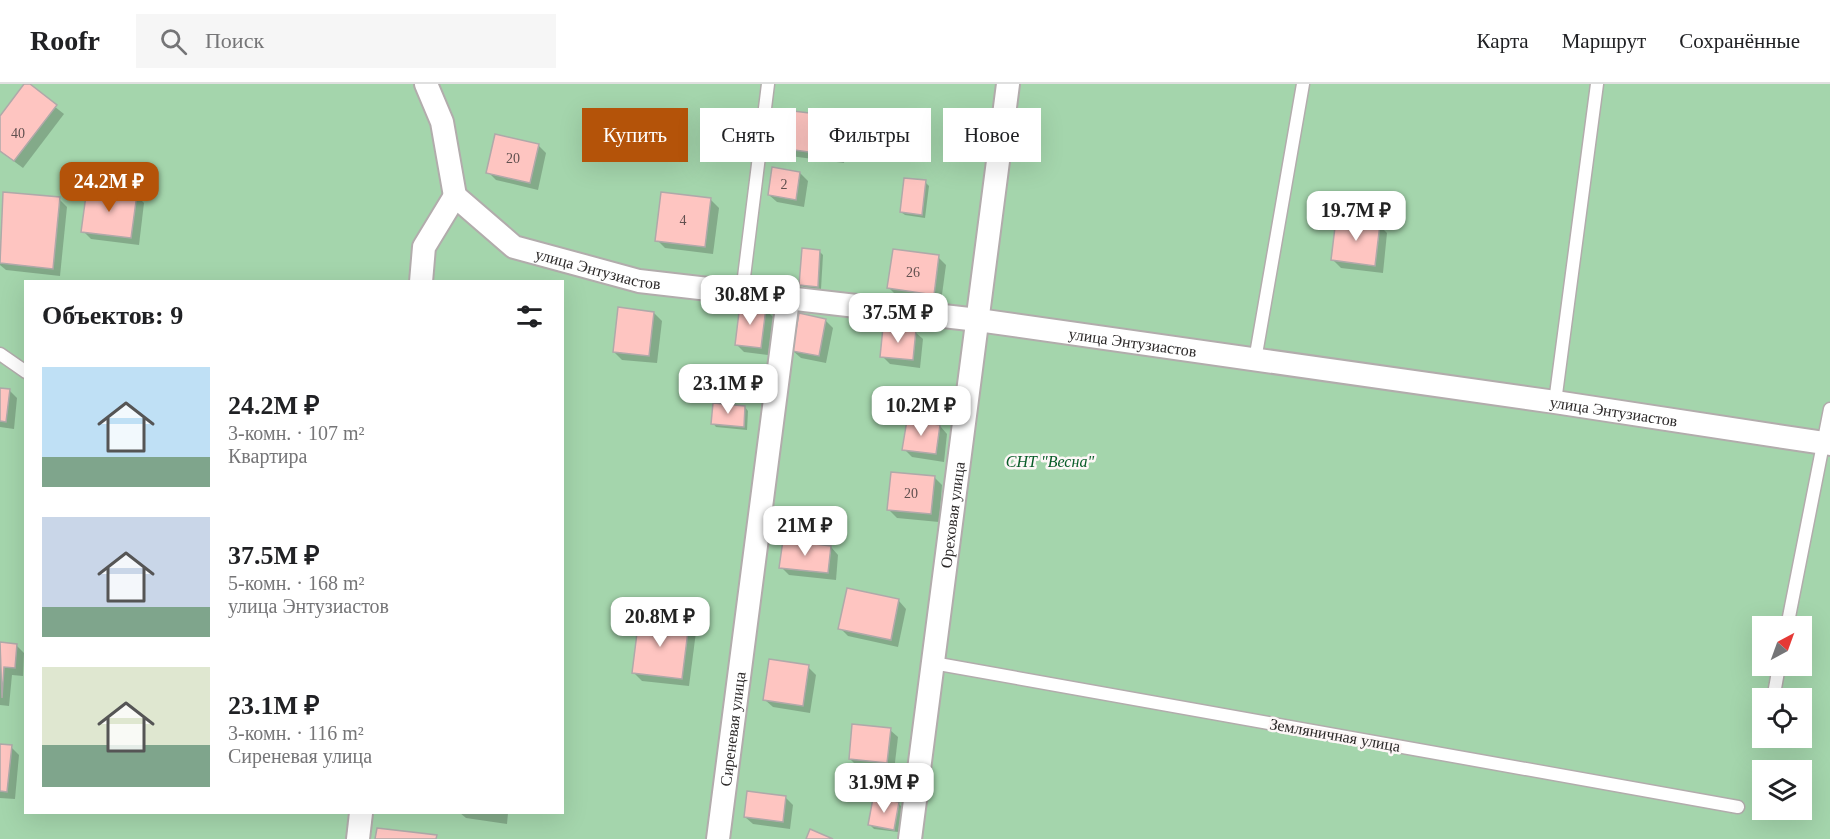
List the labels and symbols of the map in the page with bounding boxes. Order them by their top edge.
house number: 40 [11,126,25,141]
house number: 20 [506,151,520,166]
pin: 24.2M ₽ [54,162,164,213]
house number: 2 [781,177,788,192]
pin: 19.7M ₽ [1301,191,1411,242]
house number: 4 [680,213,687,228]
street label: улица Энтузиастов [533,245,662,292]
house number: 26 [906,265,920,280]
pin: 30.8M ₽ [695,275,805,326]
pin: 37.5M ₽ [843,293,953,344]
street label: улица Энтузиастов [1068,325,1198,360]
pin: 23.1M ₽ [673,364,783,415]
pin: 10.2M ₽ [866,386,976,437]
street label: улица Энтузиастов [1549,393,1679,429]
park label: СНТ "Весна" [1006,453,1094,470]
street label: Ореховая улица [937,460,968,569]
house number: 20 [904,486,918,501]
pin: 21M ₽ [763,506,847,557]
pin: 20.8M ₽ [605,597,715,648]
north arrow [1752,616,1812,676]
street label: Сиреневая улица [716,671,748,787]
street label: Земляничная улица [1268,715,1402,756]
pin: 31.9M ₽ [829,763,939,814]

